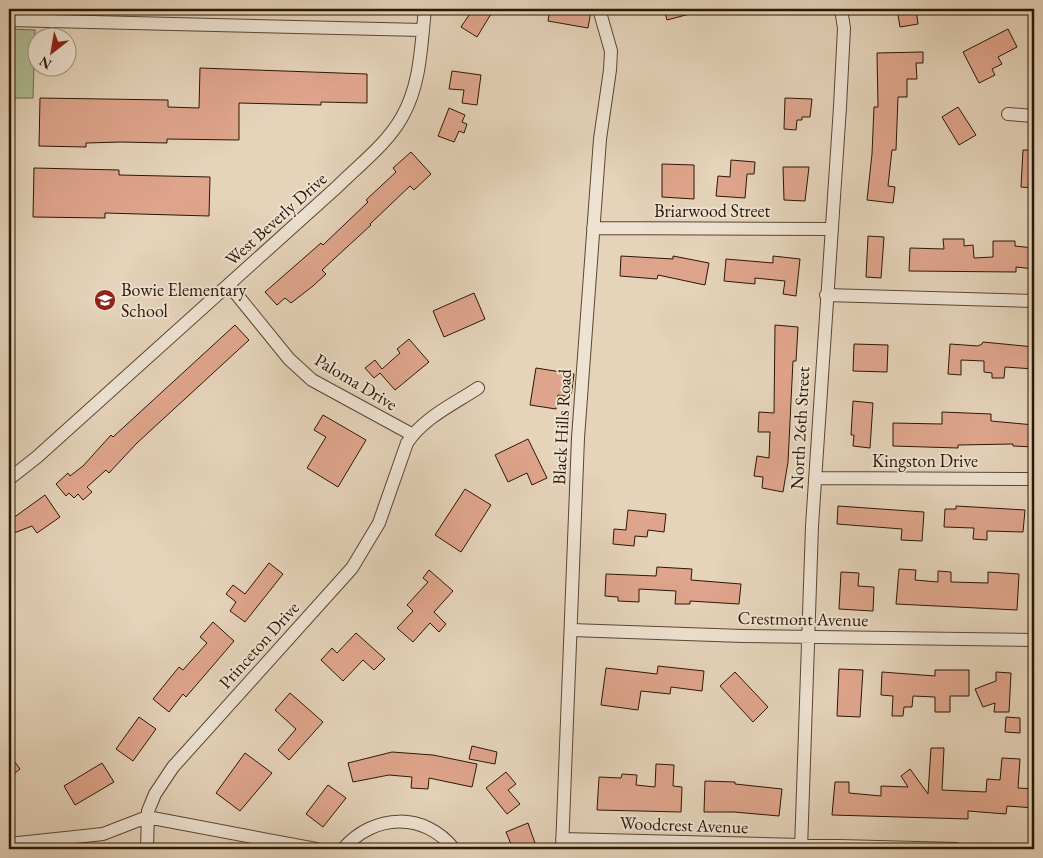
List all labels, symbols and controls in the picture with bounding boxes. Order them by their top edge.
north arrow [28,28,78,78]
text: N [35,52,55,74]
street label: West Beverly Drive [220,167,331,270]
street label: Briarwood Street [654,199,770,222]
place label: Bowie Elementary School [121,278,246,322]
school or university icon: Bowie Elementary School [93,288,117,312]
street label: Paloma Drive [311,348,402,415]
street label: North 26th Street [785,366,814,490]
street label: Black Hills Road [547,367,576,486]
street label: Kingston Drive [872,449,978,472]
street label: Princeton Drive [213,596,304,693]
street label: Crestmont Avenue [738,606,869,631]
street label: Woodcrest Avenue [619,811,749,838]

